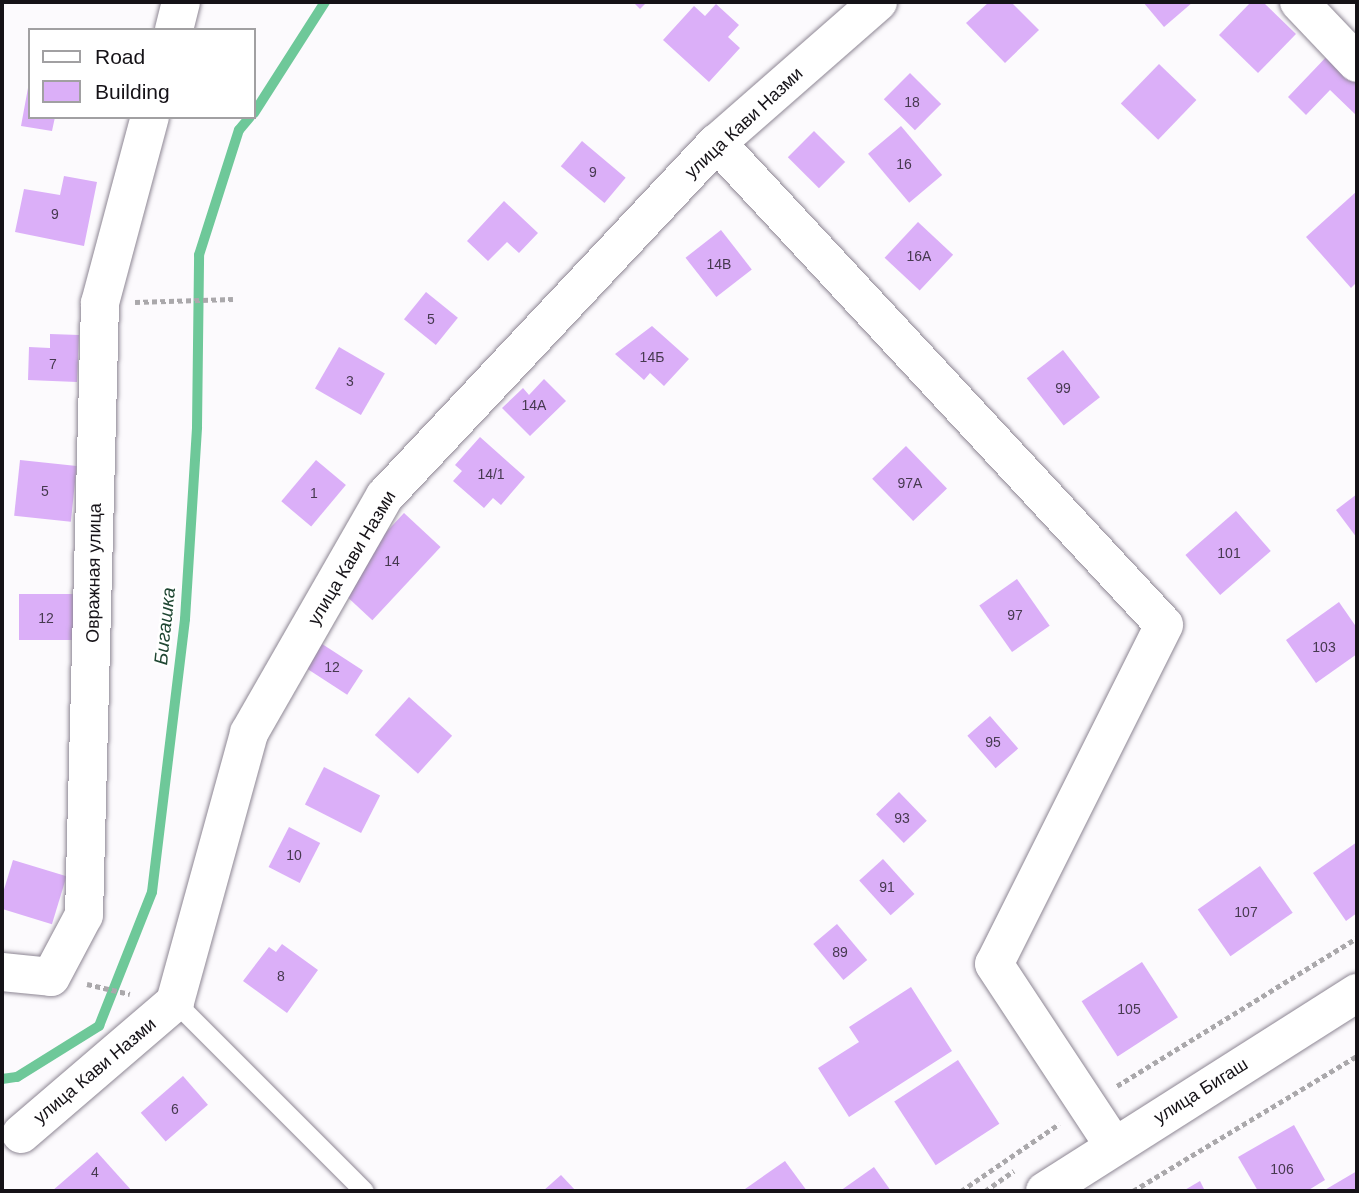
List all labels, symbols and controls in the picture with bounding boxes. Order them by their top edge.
legend [28,28,256,119]
text: Road [95,45,145,68]
street label: улица Кави Назми [681,63,807,183]
text: Building [95,80,170,103]
house number: 18 [904,94,920,110]
house number: 16 [896,156,912,172]
house number: 9 [589,164,597,180]
house number: 9 [51,206,59,222]
house number: 16А [907,248,931,264]
house number: 14В [707,256,731,272]
house number: 5 [427,311,435,327]
house number: 14Б [640,349,664,365]
house number: 7 [49,356,57,372]
house number: 3 [346,373,354,389]
house number: 99 [1055,380,1071,396]
house number: 14А [522,397,546,413]
house number: 14/1 [477,466,505,482]
house number: 97А [898,475,922,491]
house number: 5 [41,483,49,499]
house number: 1 [310,485,318,501]
street label: улица Кави Назми [303,487,401,629]
street label: Овражная улица [82,503,106,643]
house number: 101 [1217,545,1241,561]
house number: 14 [384,553,400,569]
water label: Бигашка [150,586,180,666]
house number: 97 [1007,607,1023,623]
house number: 12 [38,610,54,626]
house number: 103 [1312,639,1336,655]
house number: 12 [324,659,340,675]
house number: 95 [985,734,1001,750]
house number: 93 [894,810,910,826]
house number: 10 [286,847,302,863]
house number: 91 [879,879,895,895]
house number: 107 [1234,904,1258,920]
house number: 89 [832,944,848,960]
house number: 8 [277,968,285,984]
house number: 105 [1117,1001,1141,1017]
street label: улица Кави Назми [29,1014,161,1128]
street label: улица Бигаш [1150,1053,1252,1129]
house number: 6 [171,1101,179,1117]
house number: 106 [1270,1161,1294,1177]
house number: 4 [91,1164,99,1180]

